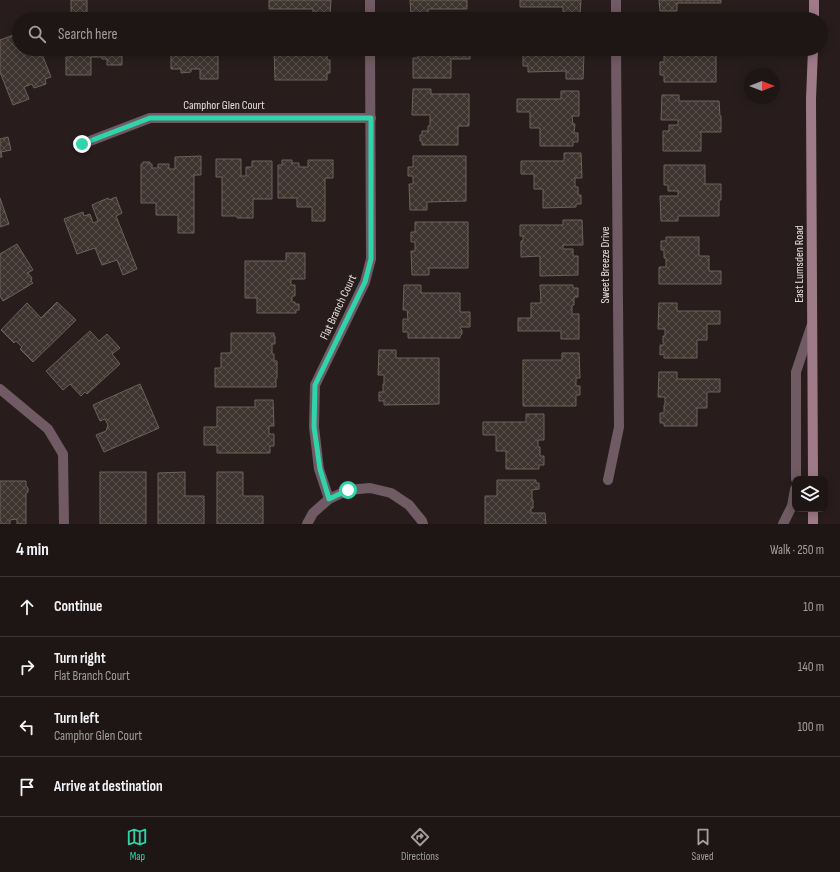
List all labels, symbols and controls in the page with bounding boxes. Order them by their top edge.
search box [12,12,828,56]
icon: search [26,23,48,45]
text: Search here [58,25,118,44]
north arrow [744,68,780,104]
street label: Camphor Glen Court [183,98,265,113]
route end [73,135,91,153]
street label: East Lumsden Road [792,225,807,303]
street label: Sweet Breeze Drive [598,226,613,304]
street label: Flat Branch Court [317,272,360,342]
map controls [792,476,828,512]
button: layers [792,476,828,512]
route start [339,481,357,499]
text: 4 min [16,540,49,560]
text: Walk · 250 m [770,542,824,558]
icon: ahead [16,596,38,618]
text: Continue [54,597,103,616]
text: 10 m [803,599,824,615]
text: Turn right [54,649,106,668]
icon: right [16,656,38,678]
text: 140 m [798,659,824,675]
text: Flat Branch Court [54,668,130,684]
text: Turn left [54,709,99,728]
icon: left [16,716,38,738]
text: 100 m [797,719,824,735]
text: Camphor Glen Court [54,728,142,744]
icon: arrive [16,776,38,798]
text: Arrive at destination [54,777,163,796]
tab: Map [126,826,148,863]
tab: Directions [401,826,439,863]
tab: Saved [692,826,714,863]

